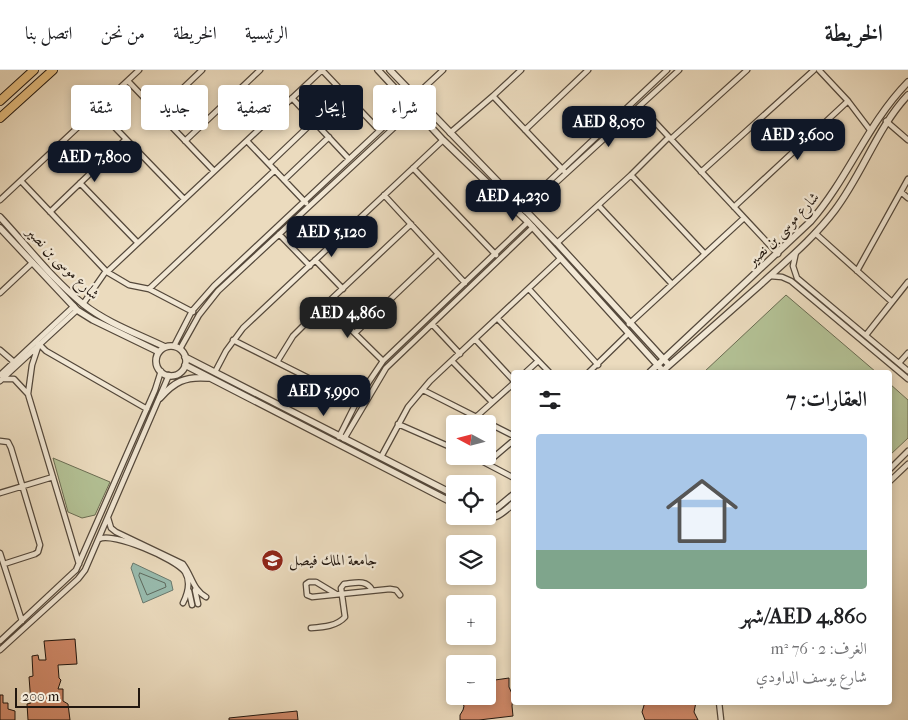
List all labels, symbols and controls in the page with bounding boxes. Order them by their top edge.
text: الخريطة [825,19,883,47]
text: اتصل بنا [25,23,72,44]
text: من نحن [100,23,145,44]
text: الخريطة [173,23,217,44]
text: الرئيسية [245,23,288,44]
chip: شقة [71,85,131,130]
chip: جديد [141,85,208,130]
chip: تصفية [218,85,289,130]
chip: إيجار [299,85,363,130]
chip: شراء [373,85,436,130]
pin: AED 8,050 [552,106,666,148]
text: AED 8,050 [573,112,645,131]
pin: AED 3,600 [741,118,855,161]
text: AED 3,600 [762,125,834,144]
pin: AED 7,800 [38,140,152,183]
text: AED 7,800 [59,147,131,166]
pin: AED 4,230 [456,180,570,222]
text: AED 4,230 [477,186,549,205]
street label: شارع موسى بن نصير [742,188,826,274]
pin: AED 5,120 [275,216,389,258]
street label: شارع موسى بن نصير [18,221,103,306]
text: AED 5,120 [298,222,366,241]
pin: AED 4,860 [291,296,405,339]
text: AED 4,860 [311,303,385,322]
pin: AED 5,990 [267,374,381,417]
text: AED 5,990 [288,381,360,400]
icon: filters [536,386,564,414]
text: العقارات: 7 [786,387,867,411]
north arrow [446,415,496,465]
map controls [446,415,496,705]
icon: home [657,466,747,556]
button: locate [446,475,496,525]
button: layers [446,535,496,585]
school or university icon: جامعة الملك فيصل [261,548,285,572]
place label: جامعة الملك فيصل [289,551,377,571]
button: + [446,595,496,645]
text: AED 4,860/شهر [740,604,867,628]
text: الغرف: 2 · 76 m² [770,639,867,658]
button: − [446,655,496,705]
text: شارع يوسف الداودي [756,667,867,686]
scale bar [15,685,140,708]
text: 200 m [22,688,59,705]

